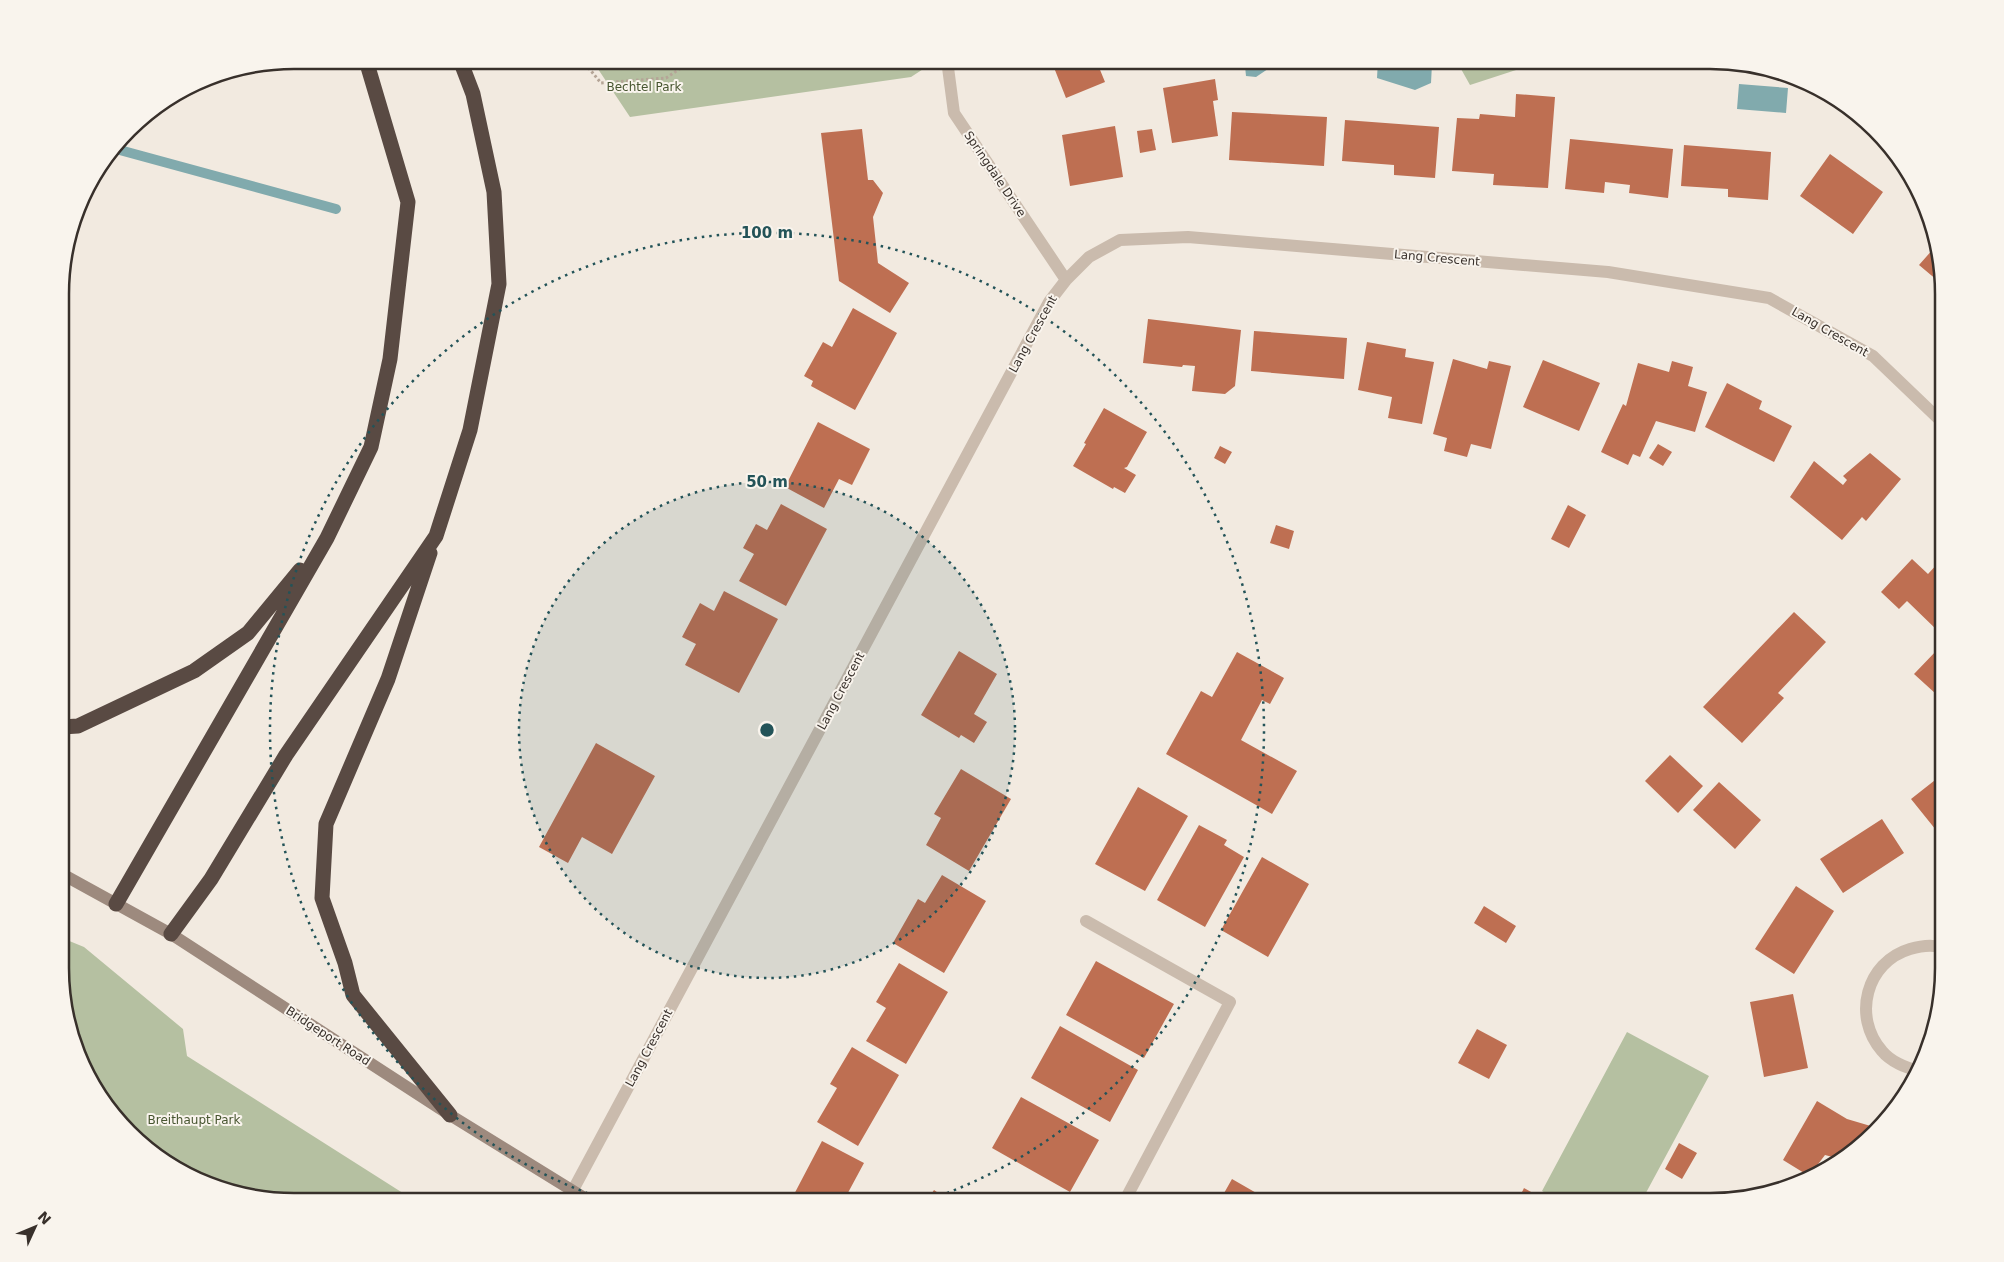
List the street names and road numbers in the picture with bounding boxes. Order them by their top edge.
street label: Springdale Drive [961,129,1029,219]
street label: Lang Crescent [1394,247,1481,269]
street label: Lang Crescent [1006,293,1060,375]
street label: Lang Crescent [1789,304,1871,360]
street label: Lang Crescent [815,649,868,732]
street label: Bridgeport Road [283,1004,373,1068]
street label: Lang Crescent [623,1006,676,1089]

